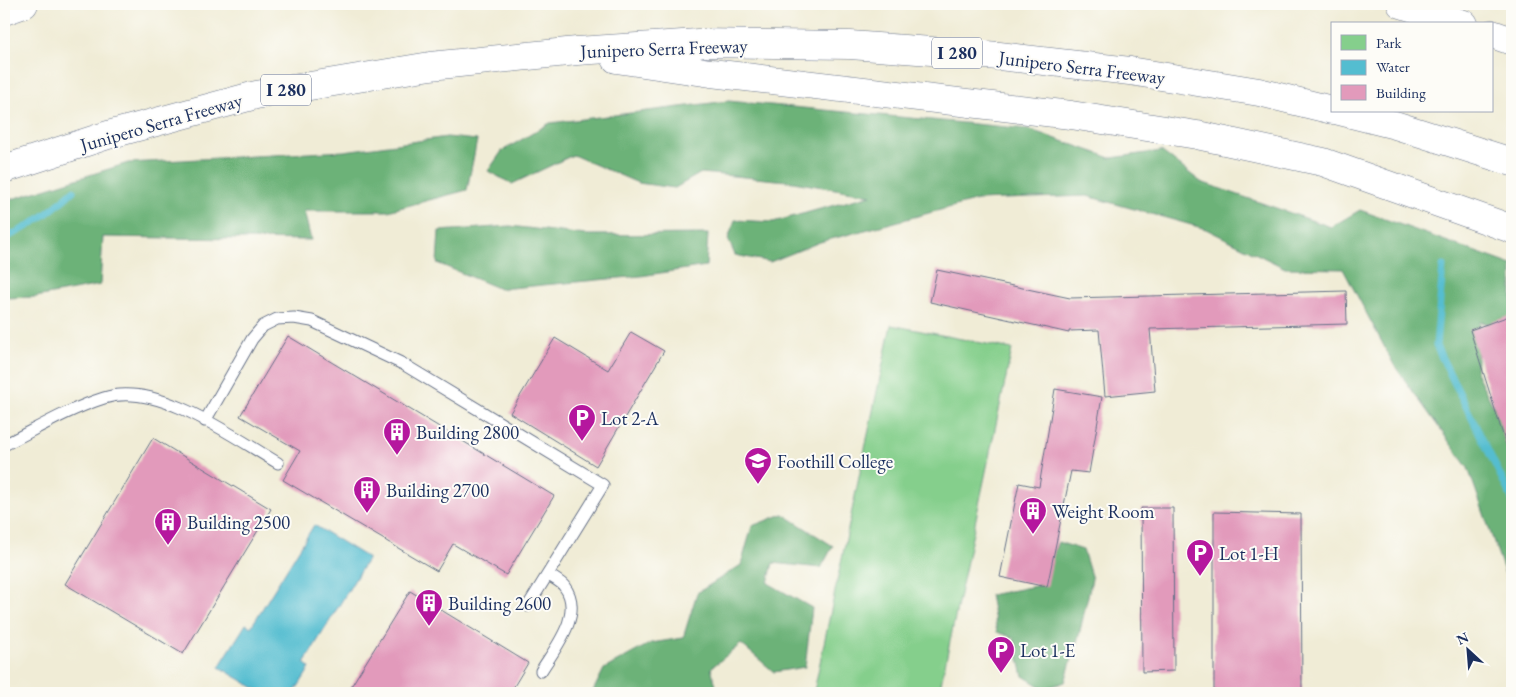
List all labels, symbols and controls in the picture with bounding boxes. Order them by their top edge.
legend [1331,22,1494,112]
street label: Junipero Serra Freeway [578,33,749,64]
text: Park [1376,33,1403,52]
road number: I 280 [932,38,982,68]
street label: Junipero Serra Freeway [995,45,1167,90]
text: Water [1376,57,1410,76]
road number: I 280 [261,74,311,106]
text: Building [1376,83,1426,102]
street label: Junipero Serra Freeway [75,87,246,158]
parking icon: Lot 2-A [567,403,597,442]
place label: Lot 2-A [601,406,660,431]
building icon: Building 2800 [382,417,412,456]
place label: Building 2800 [416,420,519,445]
school or university icon: Foothill College [743,446,773,485]
place label: Foothill College [777,449,893,474]
building icon: Building 2700 [352,475,382,514]
place label: Building 2700 [386,478,489,503]
building icon: Weight Room [1018,496,1048,535]
place label: Weight Room [1052,499,1155,524]
building icon: Building 2500 [153,507,183,546]
place label: Building 2500 [187,510,290,535]
parking icon: Lot 1-H [1185,538,1215,577]
place label: Lot 1-H [1219,541,1279,566]
building icon: Building 2600 [414,588,444,627]
place label: Building 2600 [448,591,551,616]
north arrow [1444,624,1494,674]
text: N [1453,627,1472,649]
parking icon: Lot 1-E [986,635,1016,674]
place label: Lot 1-E [1020,638,1076,663]

